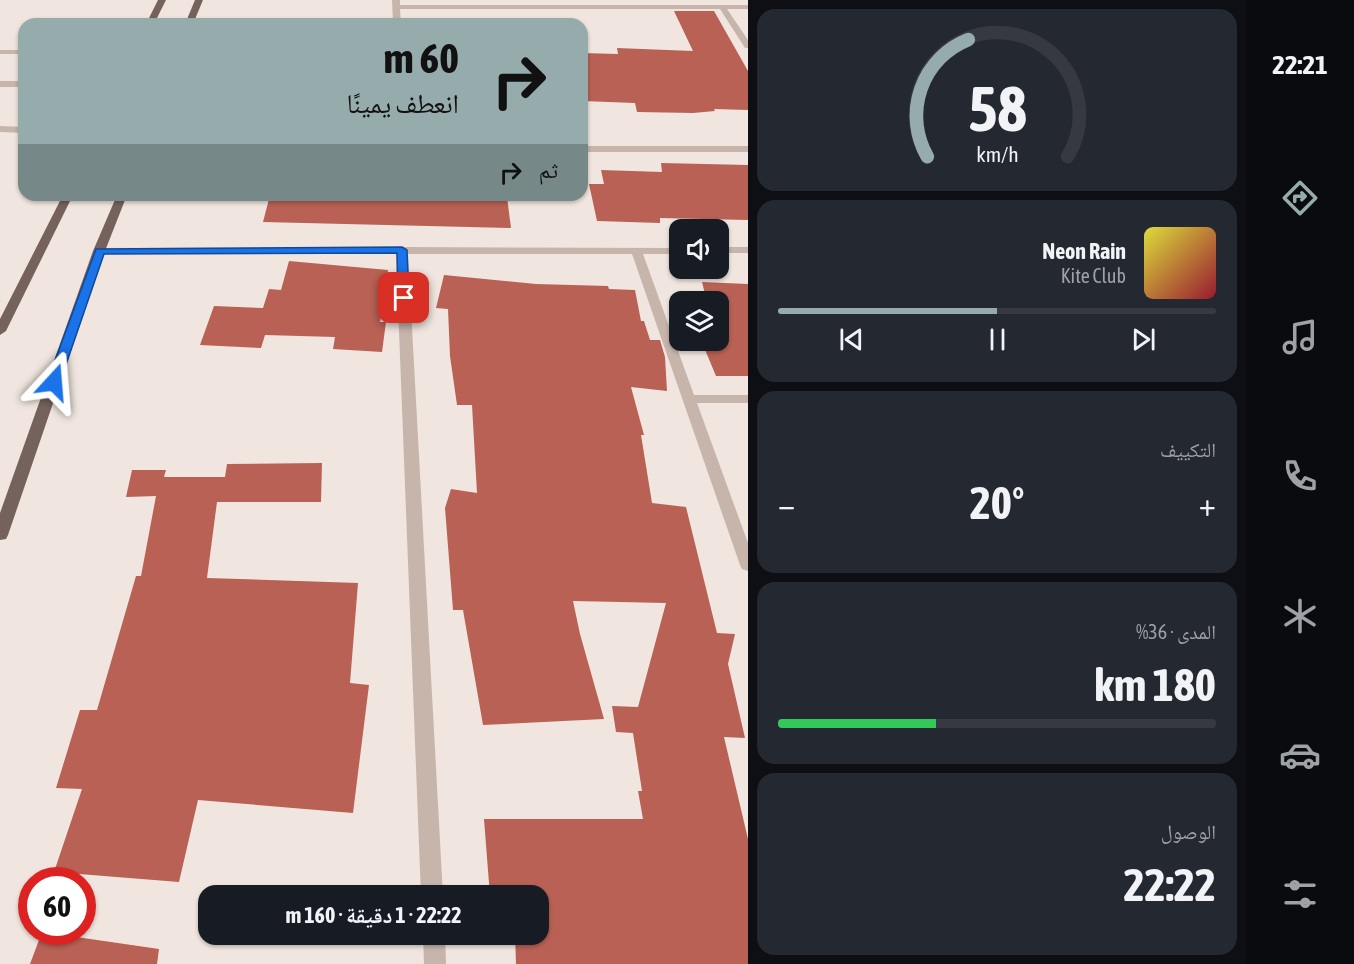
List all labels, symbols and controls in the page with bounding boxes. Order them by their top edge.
text: 60 m [384,34,459,82]
icon: right [480,42,558,120]
text: 22:21 [1272,49,1328,80]
text: 58 [968,73,1026,144]
text: انعطف يمينًا [346,88,459,119]
text: km/h [976,142,1018,167]
icon: right [494,156,527,189]
text: ثم [539,157,558,183]
icon: directions [1279,177,1321,219]
map controls [669,219,729,351]
button: sound [669,219,729,279]
text: Neon Rain [1042,238,1126,264]
text: Kite Club [1061,264,1126,287]
pin [378,272,429,323]
icon: arrive [387,281,420,314]
button: layers [669,291,729,351]
icon: music [1279,316,1321,358]
icon: previous [835,323,868,356]
icon: pause [981,323,1014,356]
icon: next [1127,323,1160,356]
position arrow [22,350,86,414]
text: التكييف [1160,438,1216,461]
icon: phone [1279,455,1321,497]
text: 20° [970,477,1024,529]
text: − [778,485,795,523]
text: + [1199,485,1216,523]
icon: climate [1279,595,1321,637]
text: المدى · 36% [1136,620,1216,643]
text: 180 km [1094,659,1216,711]
icon: car [1279,734,1321,776]
text: الوصول [1161,820,1216,843]
text: 22:22 [1123,859,1216,911]
speed limit sign: 60 [18,867,96,945]
icon: filters [1279,873,1321,915]
text: 22:22 · 1 دقيقة · 160 m [285,902,462,928]

